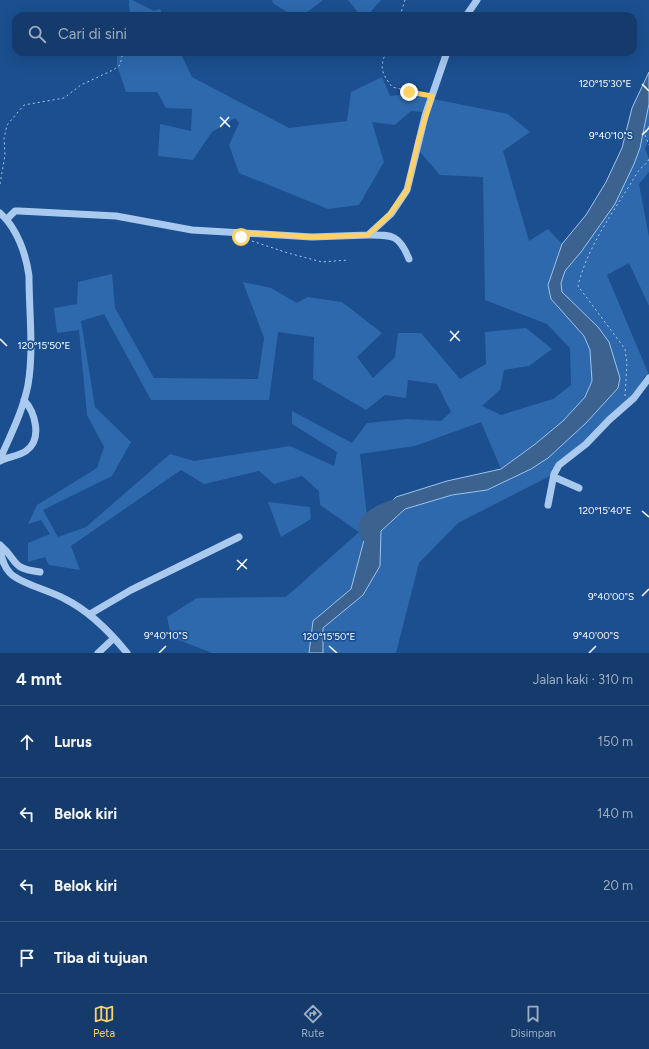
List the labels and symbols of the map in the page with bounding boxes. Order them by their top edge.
text: 120°15'30"E [579,77,631,90]
route end [400,83,418,101]
text: 9°40'10"S [589,129,633,142]
route start [232,228,250,246]
text: 120°15'50"E [18,339,71,352]
text: 120°15'40"E [578,504,632,517]
text: 9°40'00"S [588,590,634,603]
text: 9°40'10"S [144,629,188,642]
text: 9°40'00"S [573,629,619,642]
text: 120°15'50"E [303,630,356,643]

